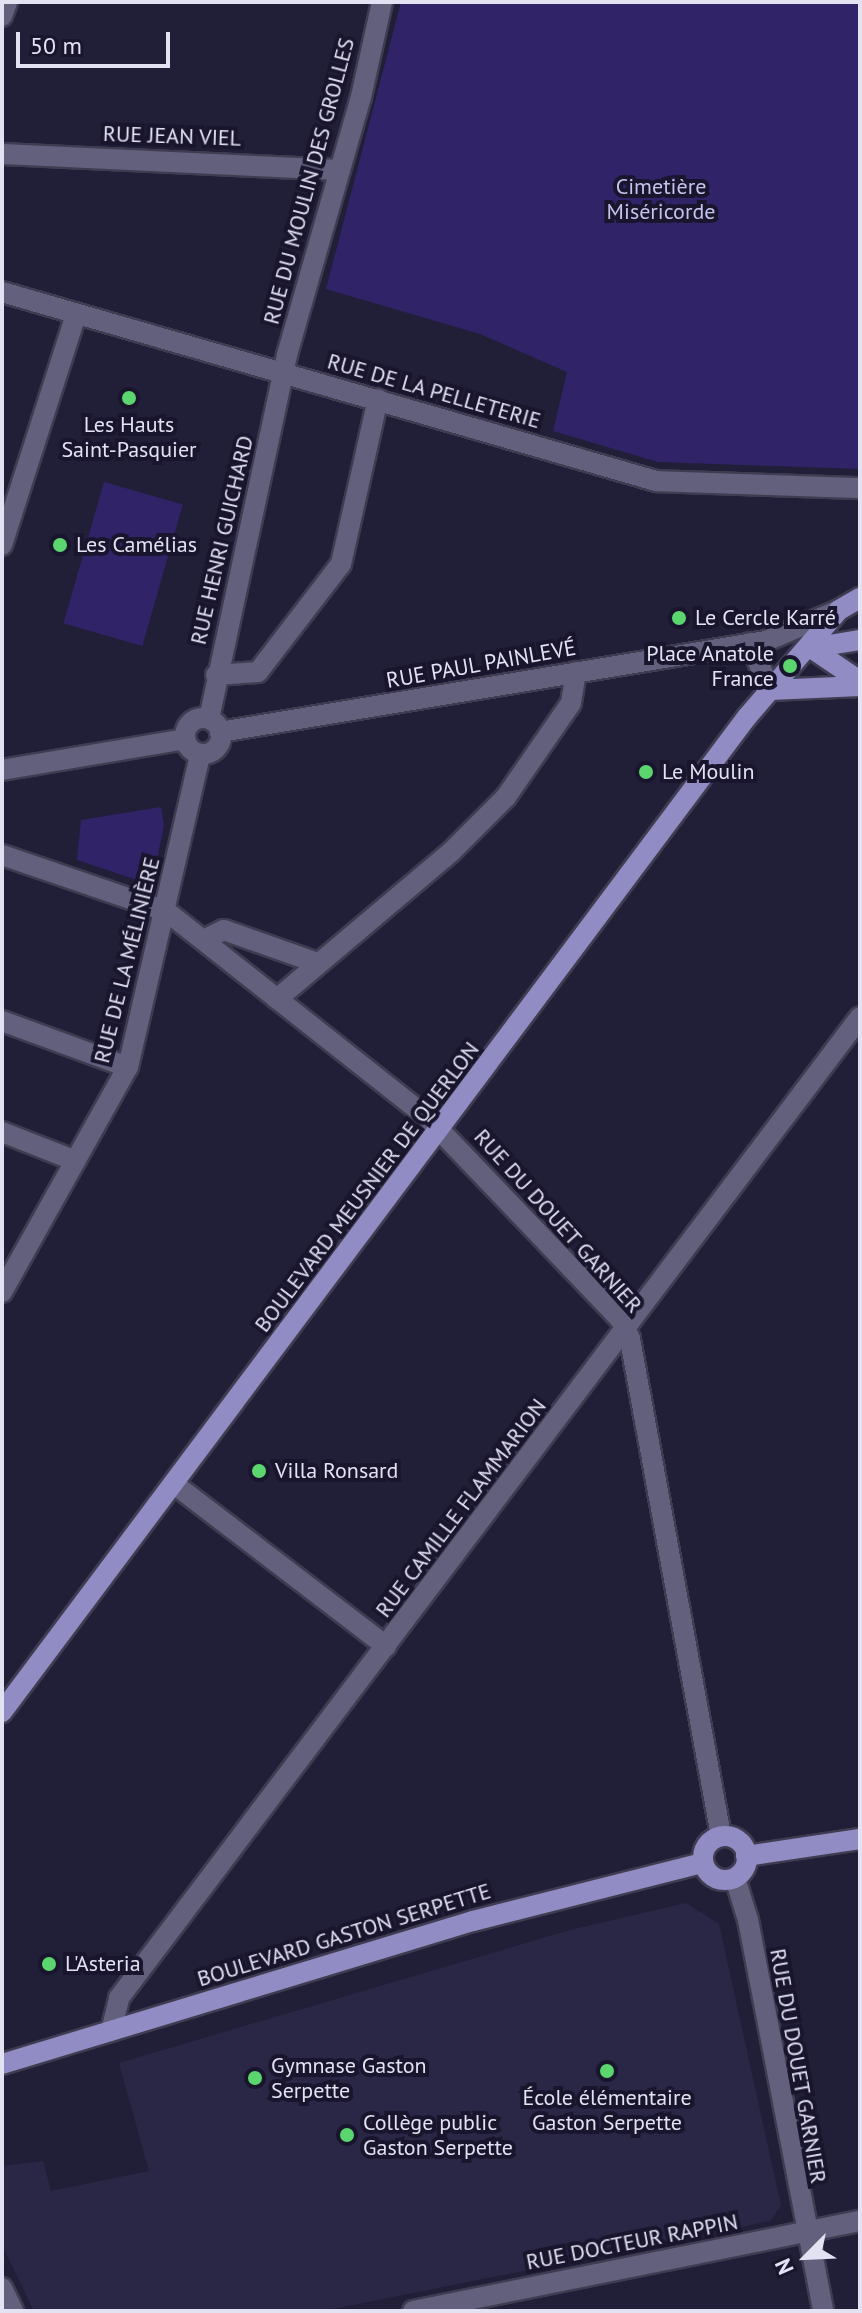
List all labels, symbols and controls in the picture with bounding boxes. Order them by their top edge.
scale bar [20,16,174,66]
text: 50 m [30,30,82,61]
street label: RUE DU MOULIN DES GROLLES [258,35,360,327]
street label: RUE JEAN VIEL [102,120,242,152]
park label: Cimetière Miséricorde [607,173,715,224]
street label: RUE DE LA PELLETERIE [324,348,544,434]
marker: Les Hauts Saint-Pasquier [120,389,138,407]
place label: Les Hauts Saint-Pasquier [61,411,197,462]
street label: RUE HENRI GUICHARD [185,433,259,647]
place label: Les Camélias [76,532,197,558]
marker: Les Camélias [51,536,69,554]
place label: Le Cercle Karré [695,605,836,631]
marker: Le Cercle Karré [670,609,688,627]
street label: RUE PAUL PAINLEVÉ [384,634,578,694]
place label: Place Anatole France [645,640,774,692]
marker: Place Anatole France [781,657,799,675]
place label: Le Moulin [662,759,755,785]
marker: Le Moulin [637,763,655,781]
street label: RUE DE LA MÉLINIÈRE [89,854,165,1066]
street label: BOULEVARD MEUSNIER DE QUERLON [249,1037,485,1337]
street label: RUE DU DOUET GARNIER [468,1123,648,1319]
street label: RUE CAMILLE FLAMMARION [370,1393,552,1623]
place label: Villa Ronsard [275,1458,398,1484]
marker: Villa Ronsard [250,1462,268,1480]
street label: BOULEVARD GASTON SERPETTE [194,1878,494,1992]
street label: RUE DU DOUET GARNIER [764,1946,832,2186]
place label: L'Asteria [65,1951,141,1977]
marker: L'Asteria [40,1955,58,1973]
place label: Gymnase Gaston Serpette [271,2052,427,2104]
marker: École élémentaire Gaston Serpette [598,2062,616,2080]
marker: Gymnase Gaston Serpette [246,2069,264,2087]
place label: École élémentaire Gaston Serpette [522,2084,692,2136]
place label: Collège public Gaston Serpette [363,2109,513,2160]
marker: Collège public Gaston Serpette [338,2126,356,2144]
street label: RUE DOCTEUR RAPPIN [524,2209,740,2275]
north arrow [766,2217,846,2297]
text: N [768,2254,800,2279]

